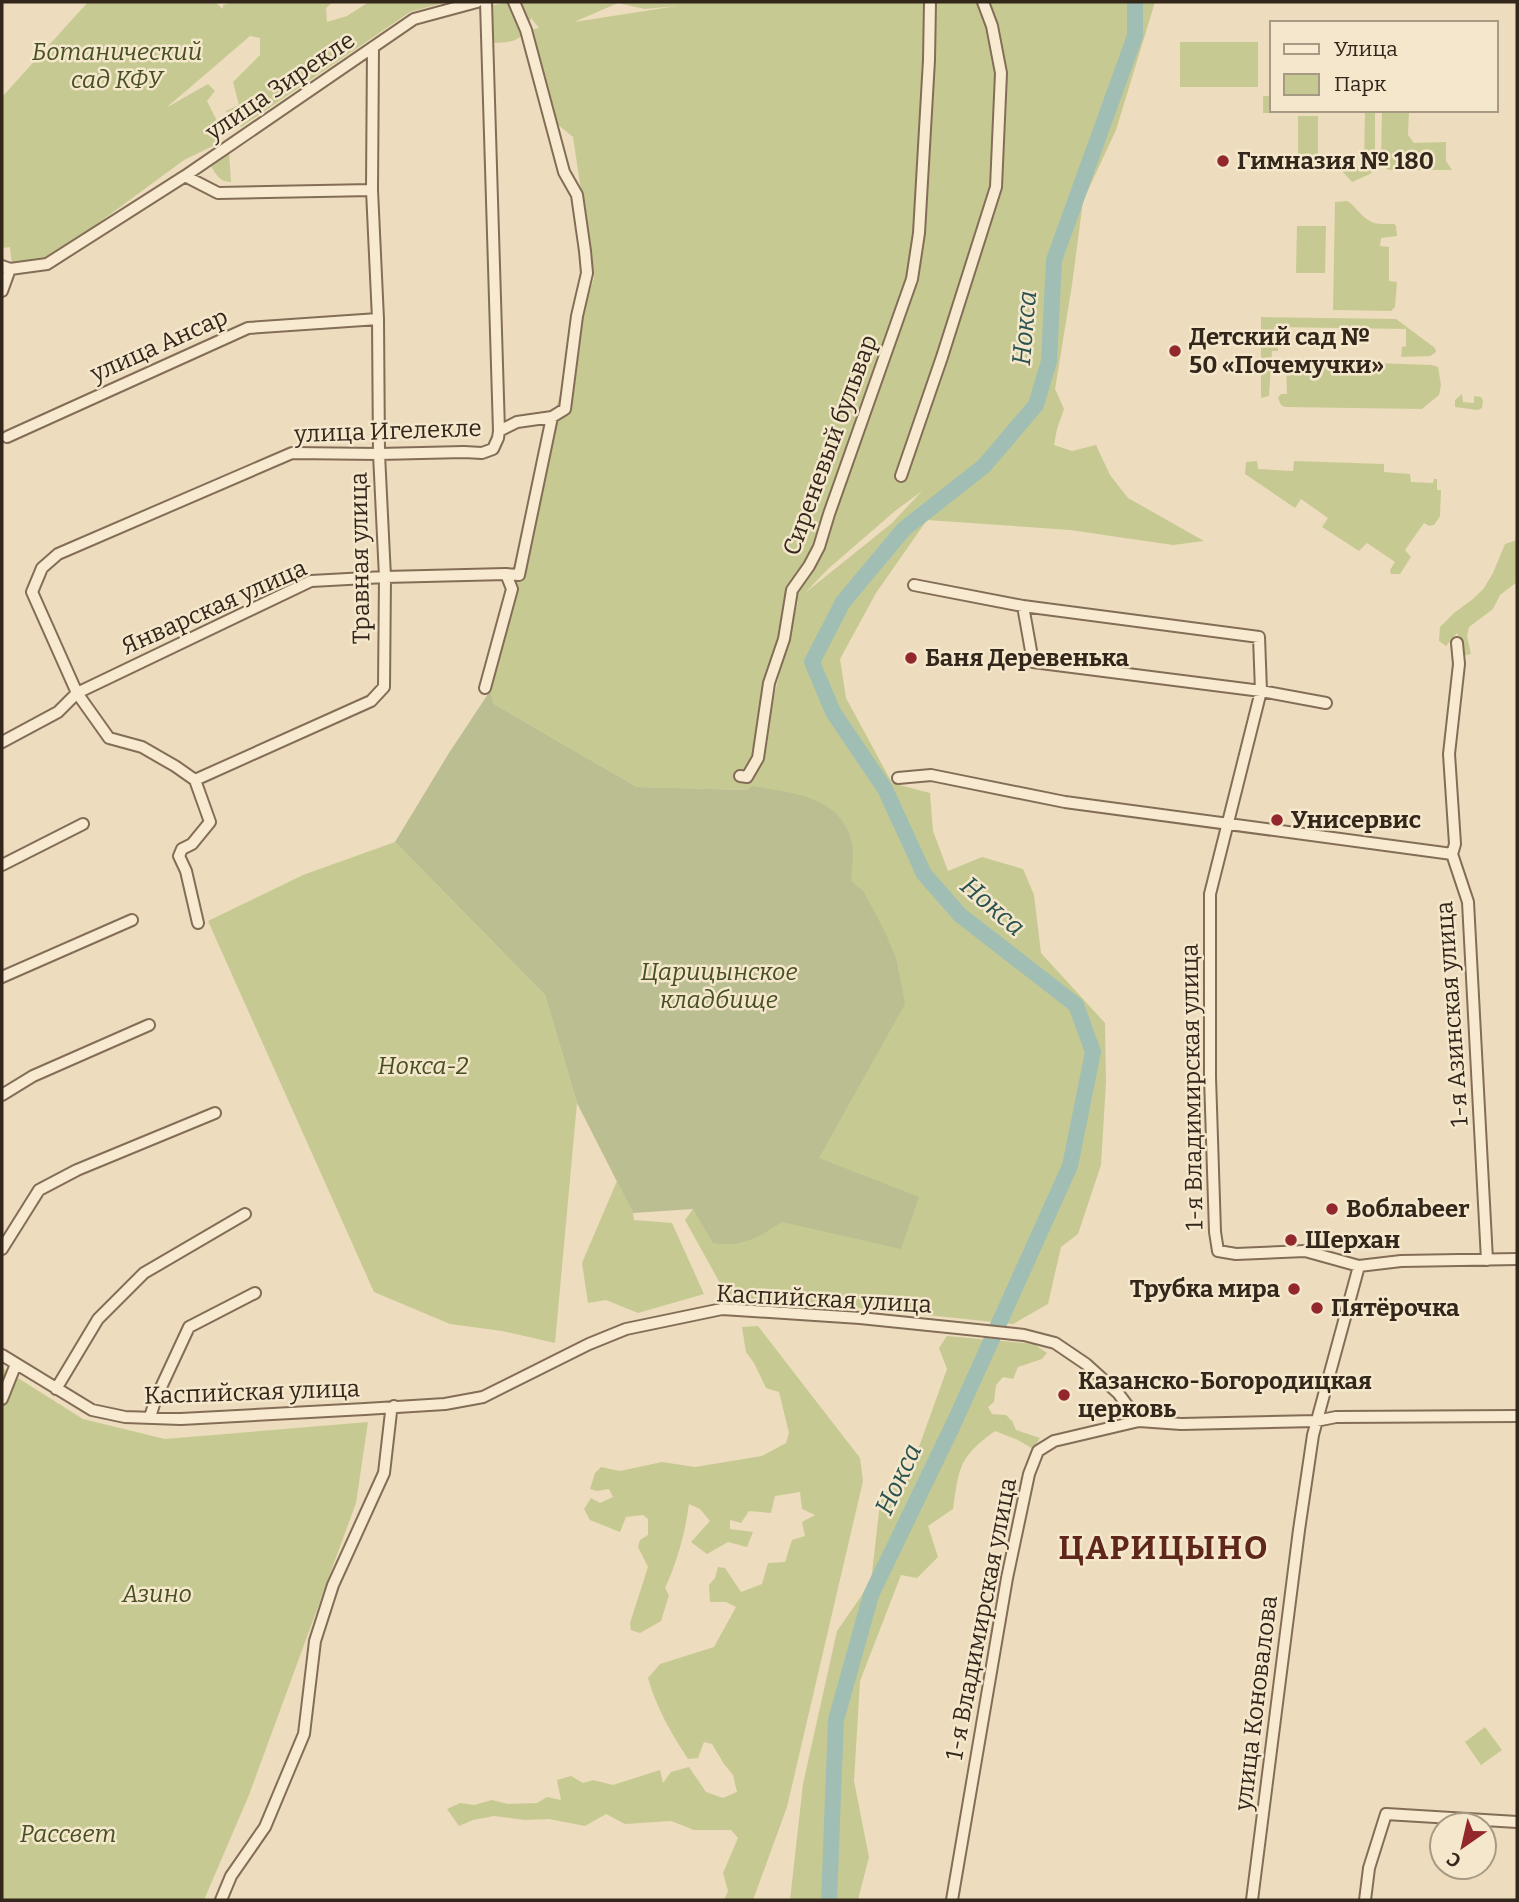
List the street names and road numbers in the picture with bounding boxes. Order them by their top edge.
street label: улица Зирекле [199,26,360,147]
street label: улица Ансар [85,302,232,388]
street label: Сиреневый бульвар [777,331,883,559]
street label: улица Игелекле [293,414,482,448]
street label: Травная улица [345,472,375,644]
street label: Январская улица [117,554,311,660]
street label: 1-я Азинская улица [1430,900,1474,1128]
street label: 1-я Владимирская улица [1175,943,1209,1231]
street label: Каспийская улица [715,1279,933,1319]
street label: Каспийская улица [144,1374,360,1410]
street label: 1-я Владимирская улица [940,1476,1022,1762]
street label: улица Коновалова [1229,1594,1283,1813]

